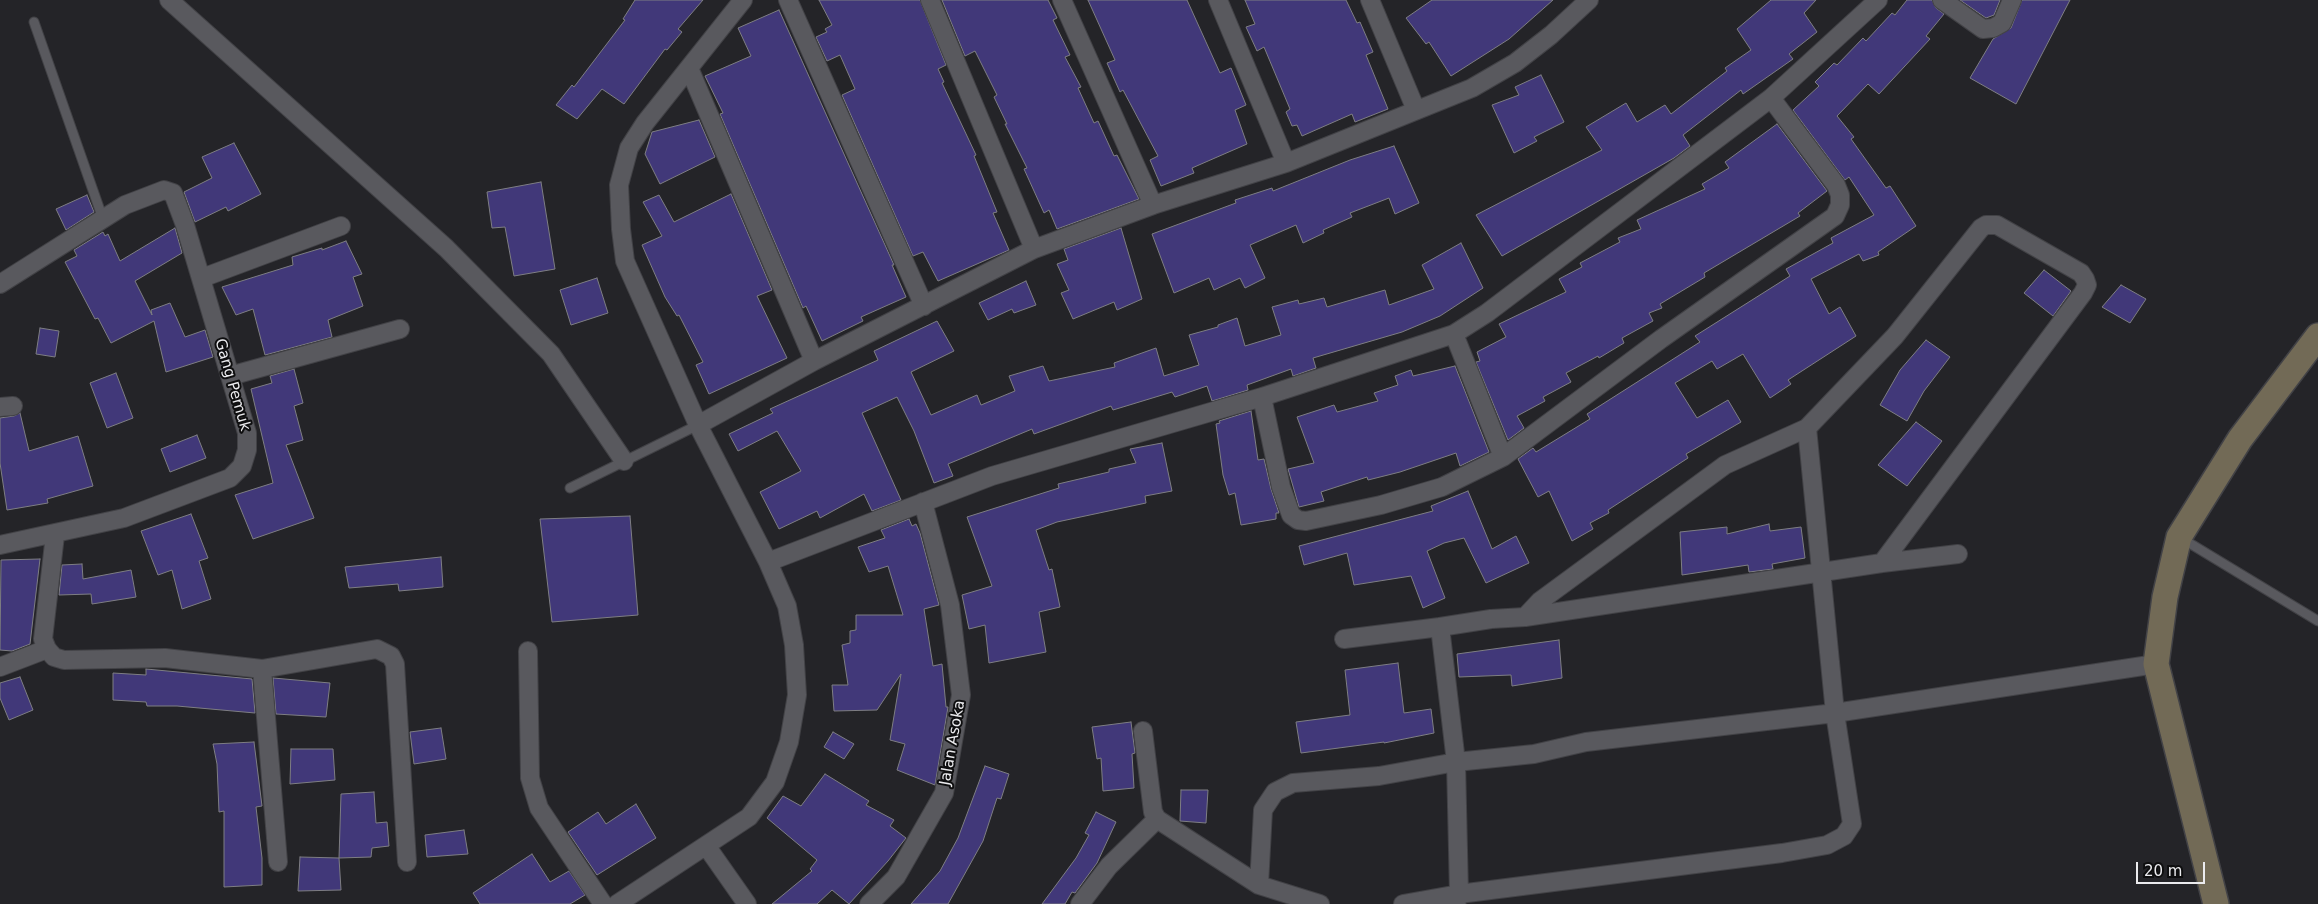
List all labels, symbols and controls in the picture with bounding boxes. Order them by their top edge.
street label: Gang Pemuk [210,337,254,433]
street label: Jalan Asoka [937,699,969,787]
scale bar [2138,852,2207,884]
text: 20 m [2144,862,2182,880]

